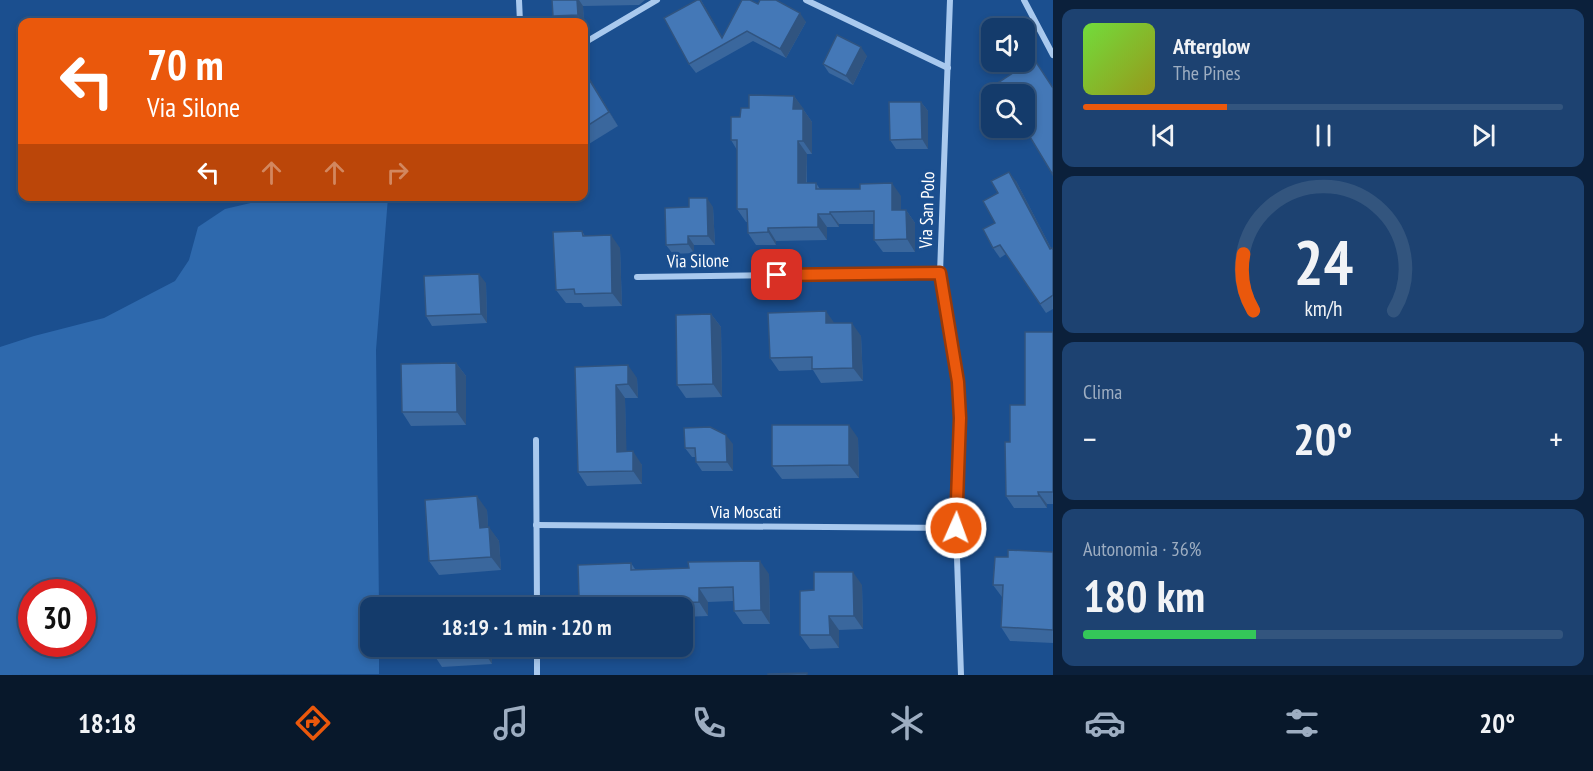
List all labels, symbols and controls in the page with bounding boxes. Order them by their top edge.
map controls [981,18,1035,138]
button: sound [981,18,1035,72]
text: Afterglow [1173,32,1250,60]
text: 70 m [147,37,224,92]
icon: left [48,42,126,120]
text: The Pines [1173,60,1240,86]
button: search [981,84,1035,138]
text: Via Silone [147,90,240,124]
icon: previous [1147,119,1180,152]
icon: pause [1307,119,1340,152]
icon: next [1467,119,1500,152]
icon: left [192,156,225,189]
icon: ahead [255,156,288,189]
icon: ahead [318,156,351,189]
icon: right [381,156,414,189]
street label: Via San Polo [914,171,939,250]
text: 24 [1293,221,1353,302]
street label: Via Silone [666,248,729,273]
pin [751,249,802,300]
icon: arrive [760,258,793,291]
text: km/h [1304,295,1342,323]
text: Clima [1083,379,1122,405]
text: 20° [1293,409,1353,467]
text: − [1083,417,1097,460]
text: + [1549,417,1563,460]
position arrow [924,496,988,560]
street label: Via Moscati [709,500,782,523]
text: Autonomia · 36% [1083,536,1201,562]
text: 180 km [1083,566,1205,624]
speed limit sign: 30 [18,579,96,657]
text: 18:19 · 1 min · 120 m [441,613,612,641]
icon: directions [292,702,334,744]
icon: music [490,702,532,744]
icon: phone [688,702,730,744]
icon: climate [886,702,928,744]
icon: car [1084,702,1126,744]
icon: filters [1281,702,1323,744]
text: 18:18 [78,706,136,740]
text: 20° [1479,706,1515,740]

